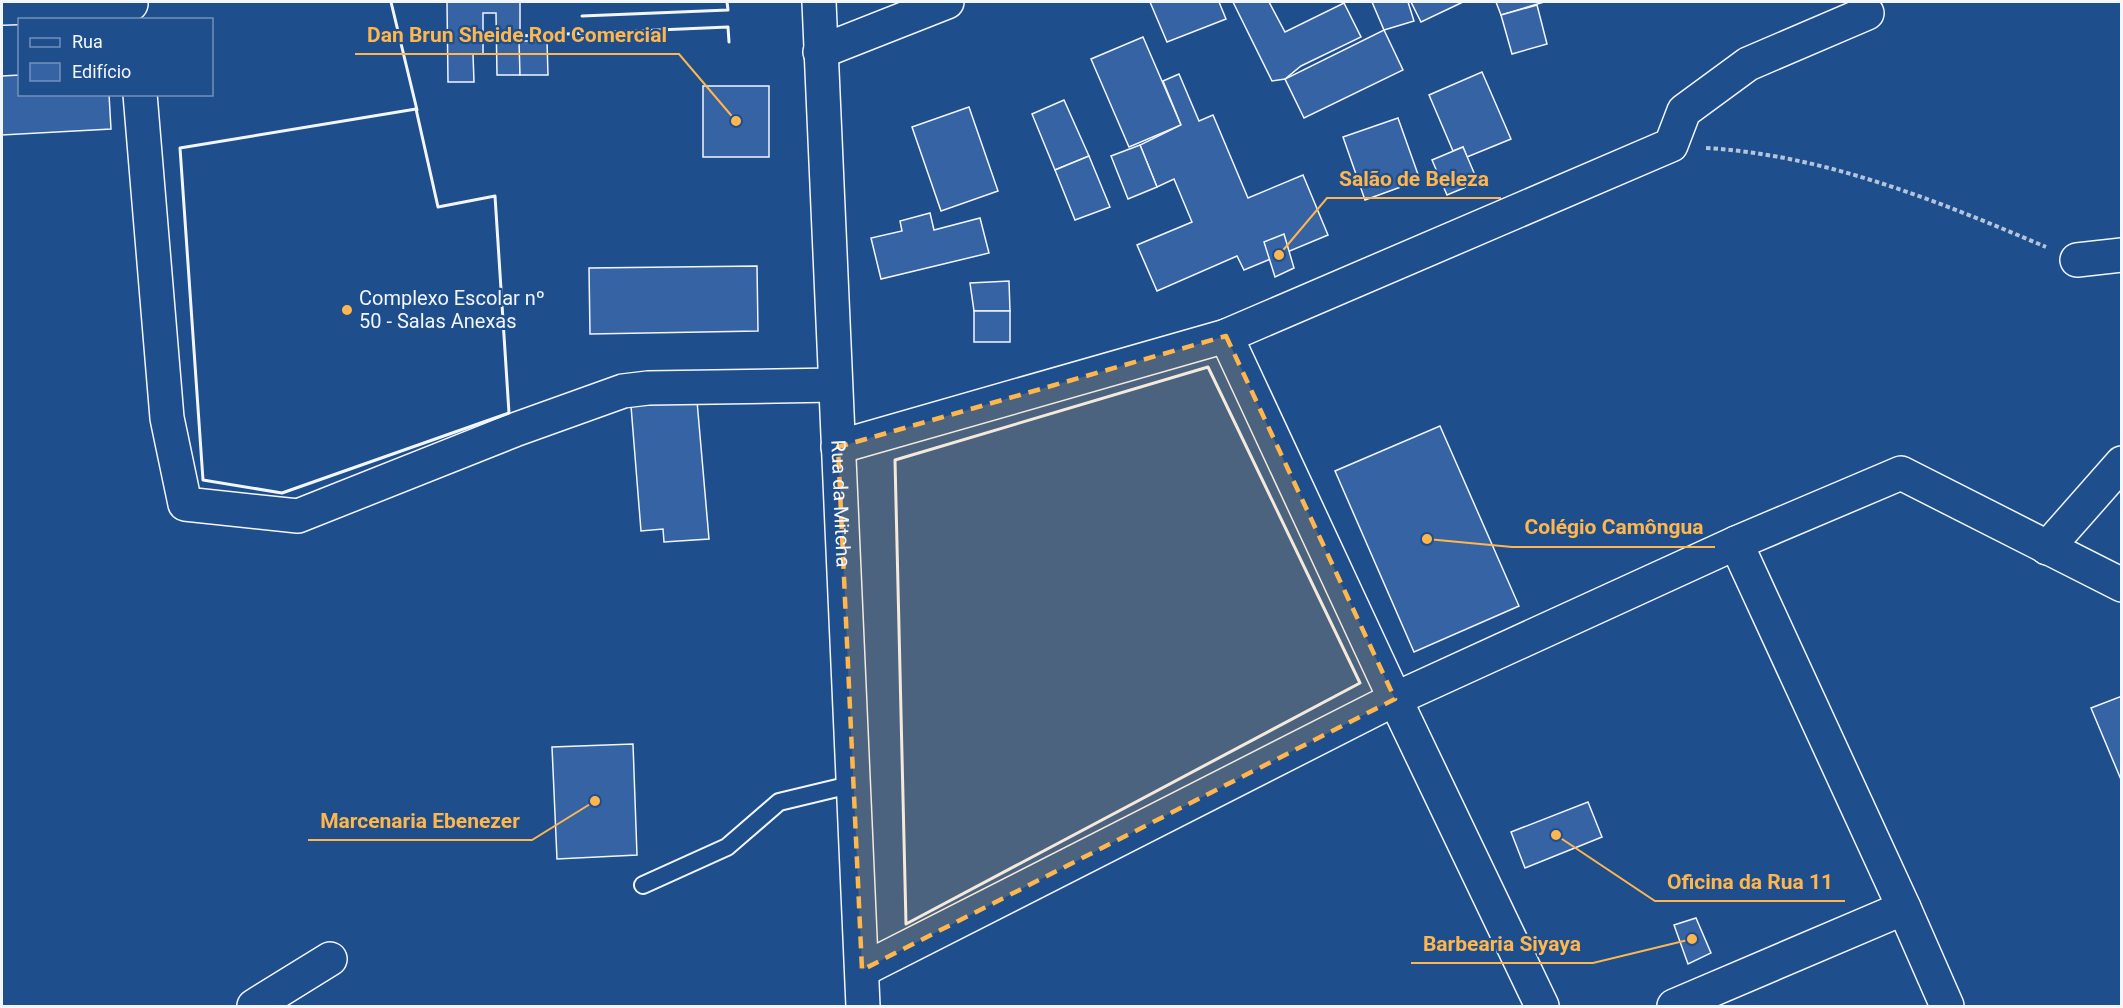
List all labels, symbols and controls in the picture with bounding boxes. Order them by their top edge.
callout: Dan Brun Sheide Rod Comercial [355,15,679,54]
legend [18,18,213,96]
text: Dan Brun Sheide Rod Comercial [367,23,667,47]
text: Rua [72,31,103,52]
text: Edifício [72,61,131,82]
callout: Salão de Beleza [1327,159,1501,198]
text: Salão de Beleza [1339,167,1489,191]
place label: Complexo Escolar nº 50 - Salas Anexas [359,286,545,333]
marker: Complexo Escolar nº 50 - Salas Anexas [340,303,354,317]
street label: Rua da Mitcha [826,439,856,568]
callout: Colégio Camôngua [1512,508,1715,547]
text: Colégio Camôngua [1525,515,1703,539]
callout: Marcenaria Ebenezer [308,801,532,840]
text: Marcenaria Ebenezer [320,809,520,833]
callout: Oficina da Rua 11 [1655,862,1845,901]
text: Oficina da Rua 11 [1667,870,1833,894]
callout: Barbearia Siyaya [1411,924,1593,963]
text: Barbearia Siyaya [1423,932,1581,956]

